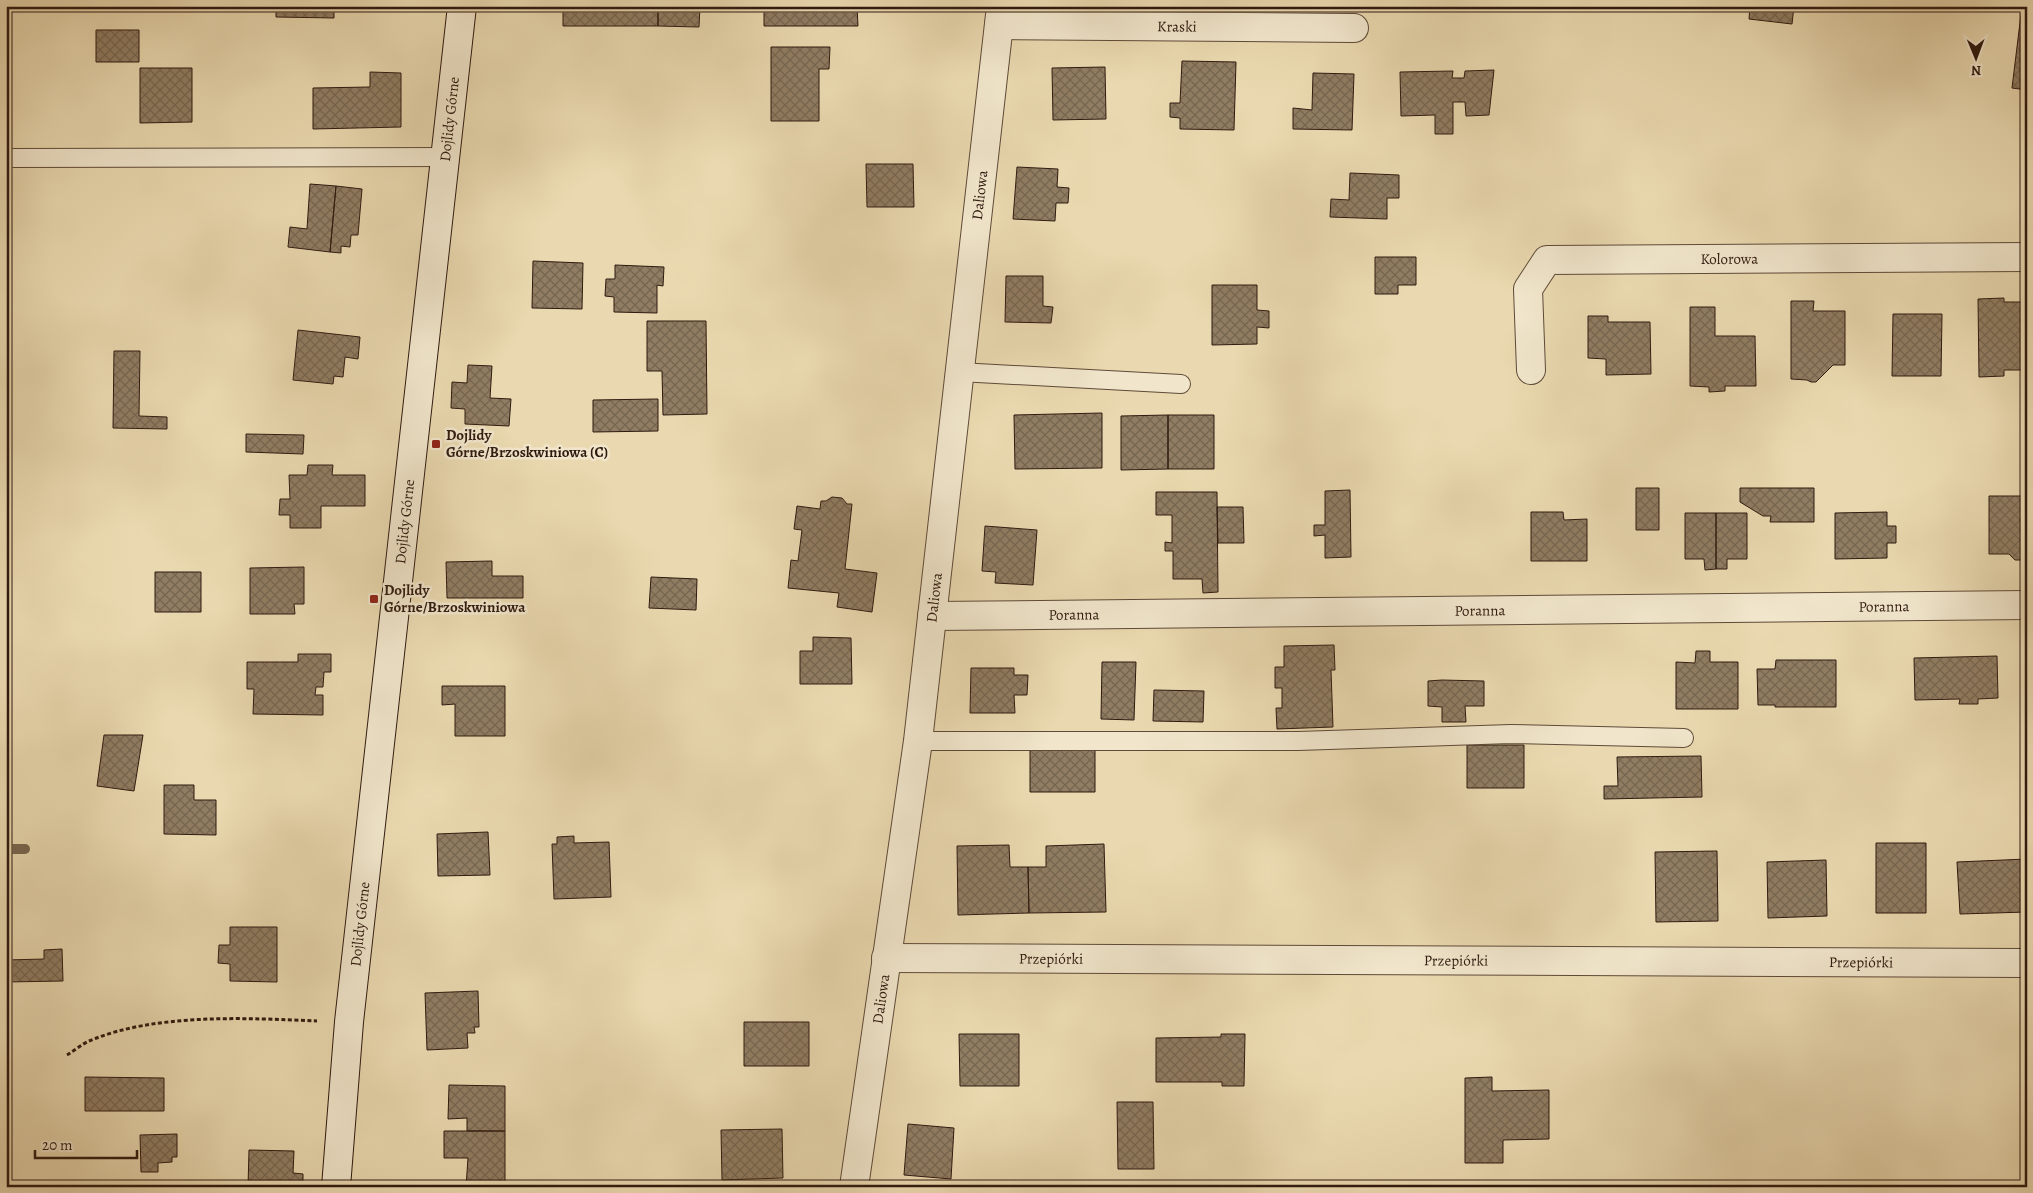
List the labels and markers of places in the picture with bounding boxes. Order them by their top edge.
place label: Dojlidy Górne/Brzoskwiniowa (C) [446,425,608,462]
marker: Dojlidy Górne/Brzoskwiniowa (C) [430,438,442,450]
place label: Dojlidy Górne/Brzoskwiniowa [384,580,526,617]
marker: Dojlidy Górne/Brzoskwiniowa [368,593,380,605]

